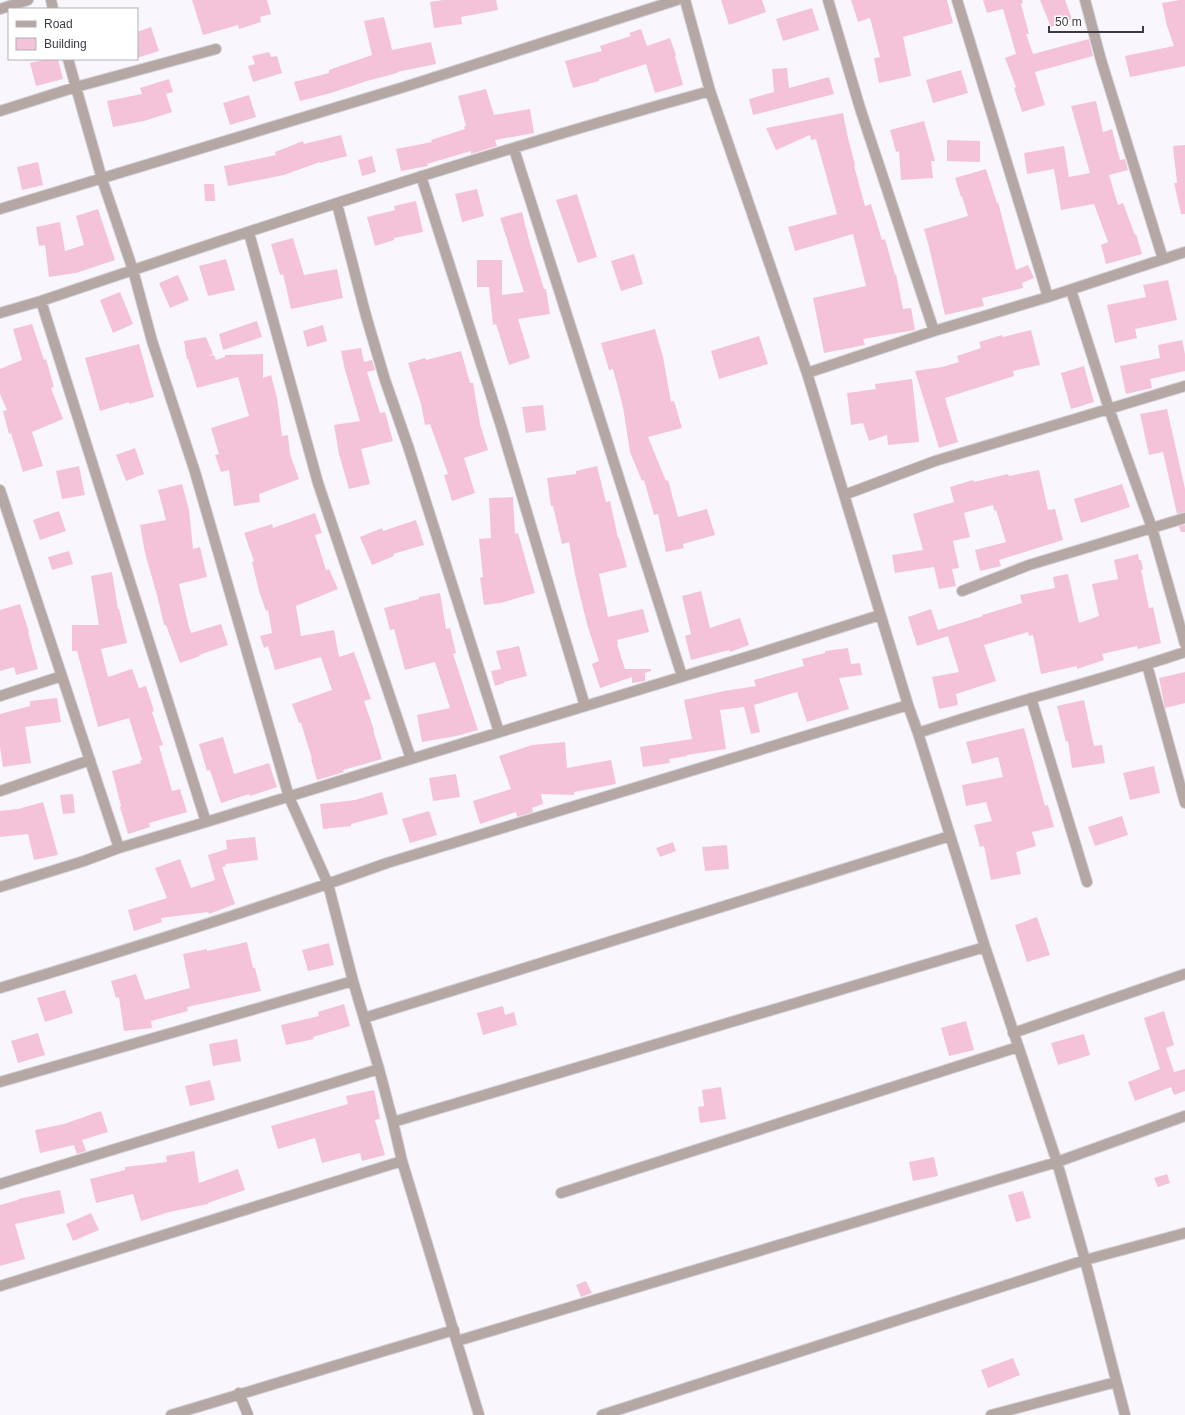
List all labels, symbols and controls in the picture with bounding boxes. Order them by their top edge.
legend [8,8,138,60]
scale bar [1049,8,1143,34]
text: 50 m [1055,15,1082,29]
text: Road [44,17,73,31]
text: Building [44,37,87,51]

